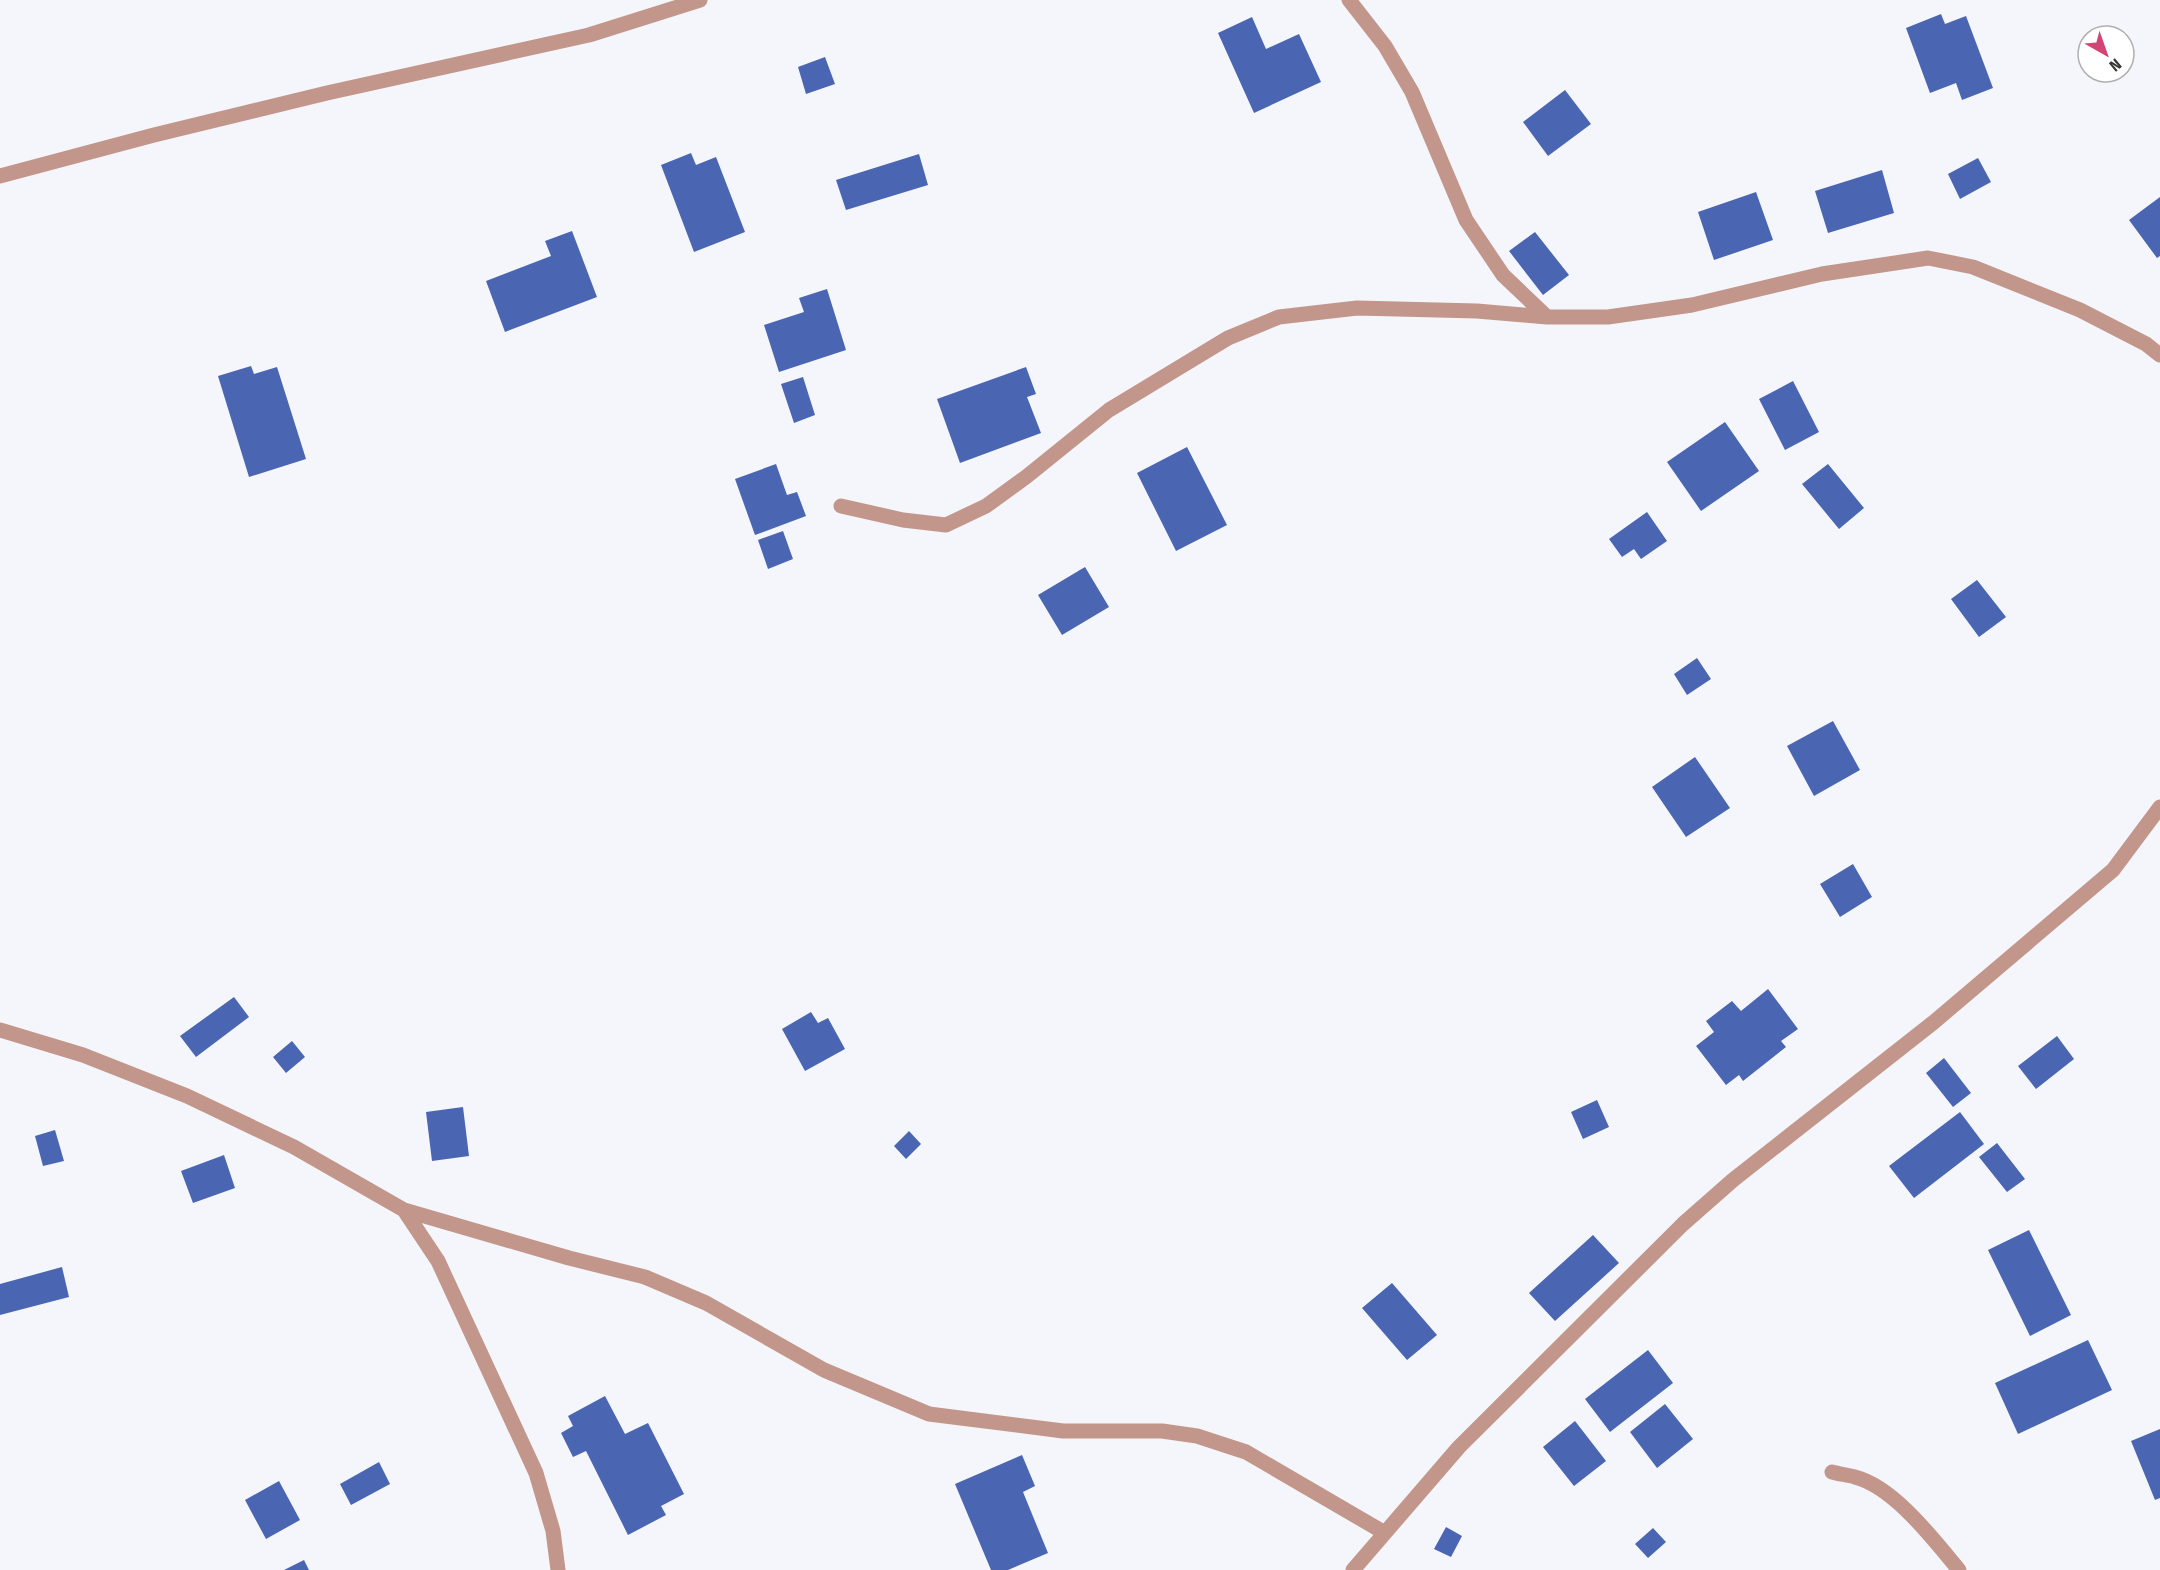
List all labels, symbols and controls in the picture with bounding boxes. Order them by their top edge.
north arrow [2076,24,2136,84]
text: N [2106,55,2125,75]

